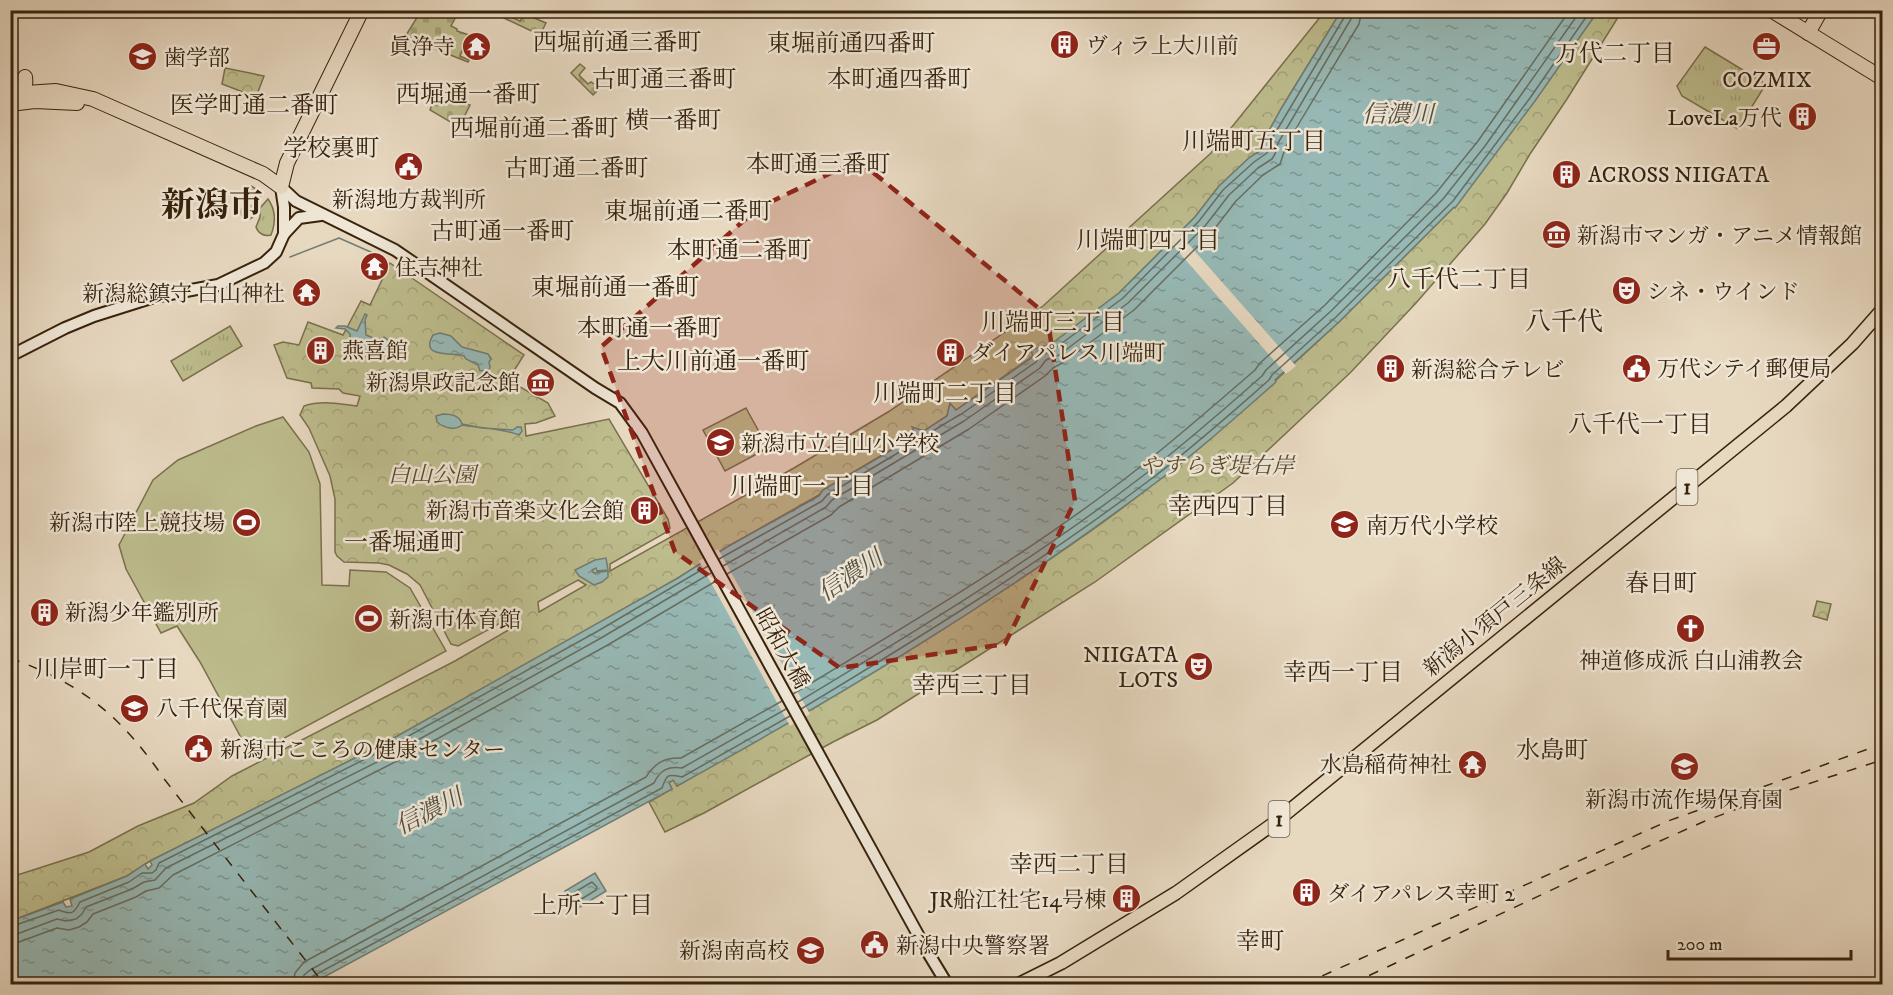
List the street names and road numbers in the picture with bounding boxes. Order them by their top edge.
road number: 1 [1676,469,1698,505]
street label: 新潟小須戸三条線 [1418,551,1572,683]
street label: 昭和大橋 [749,604,815,694]
road number: 1 [1268,801,1290,837]

